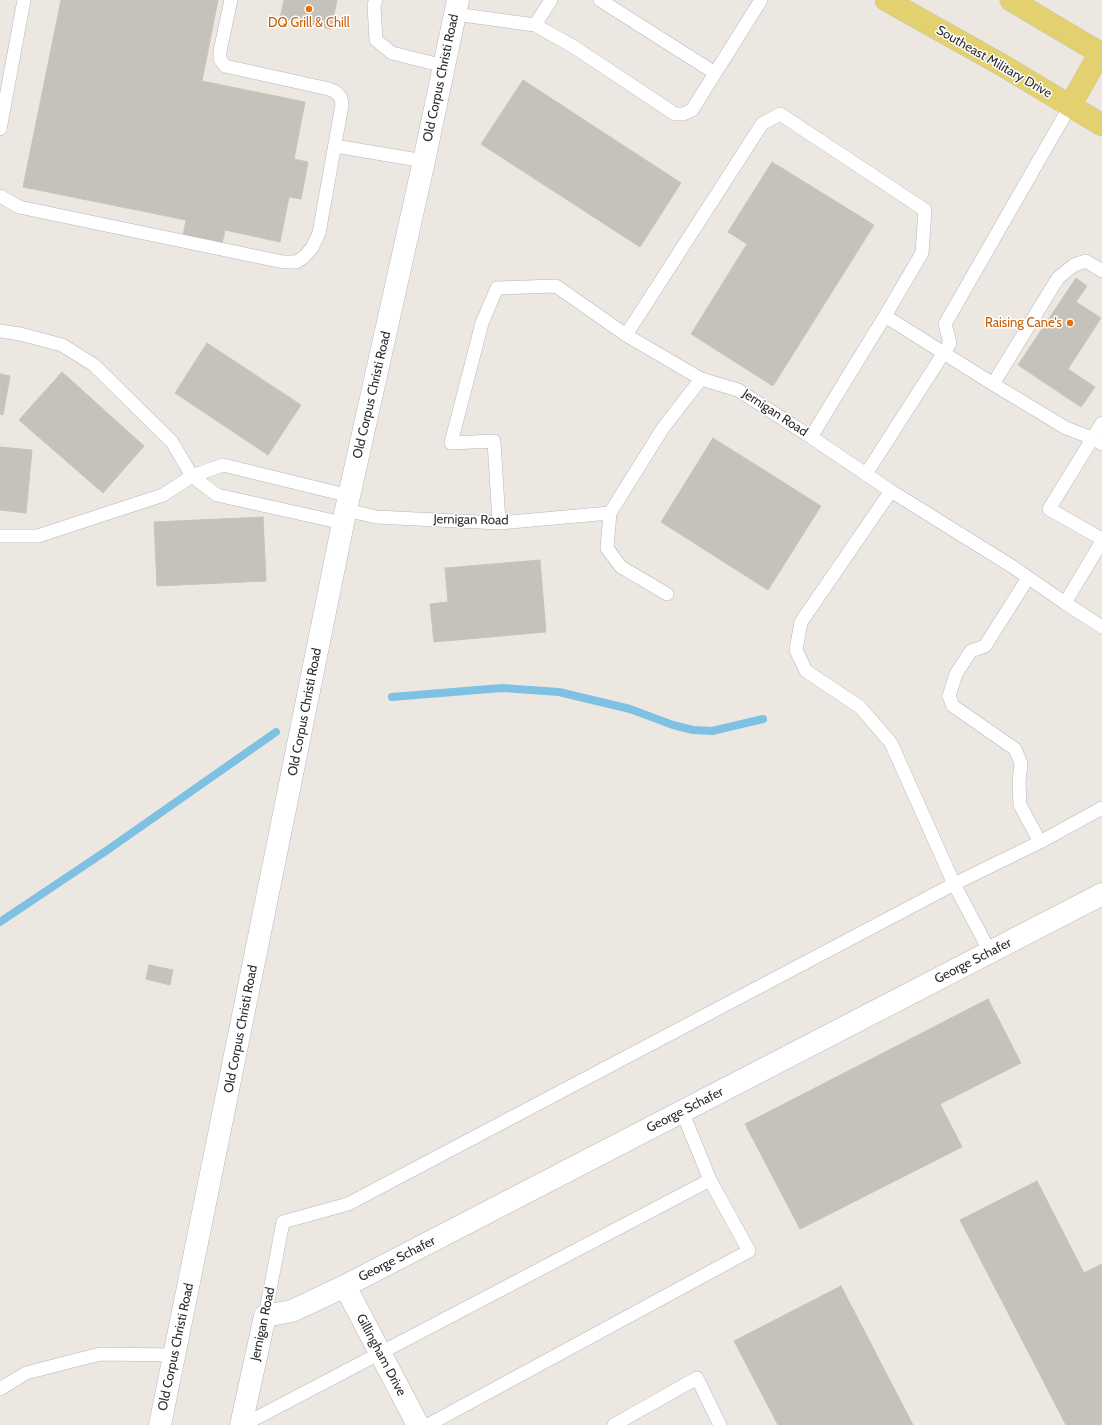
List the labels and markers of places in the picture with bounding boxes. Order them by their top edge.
marker: DQ Grill & Chill [304,4,314,14]
place label: DQ Grill & Chill [268,15,350,31]
place label: Raising Cane's [985,315,1062,331]
marker: Raising Cane's [1065,318,1075,328]

